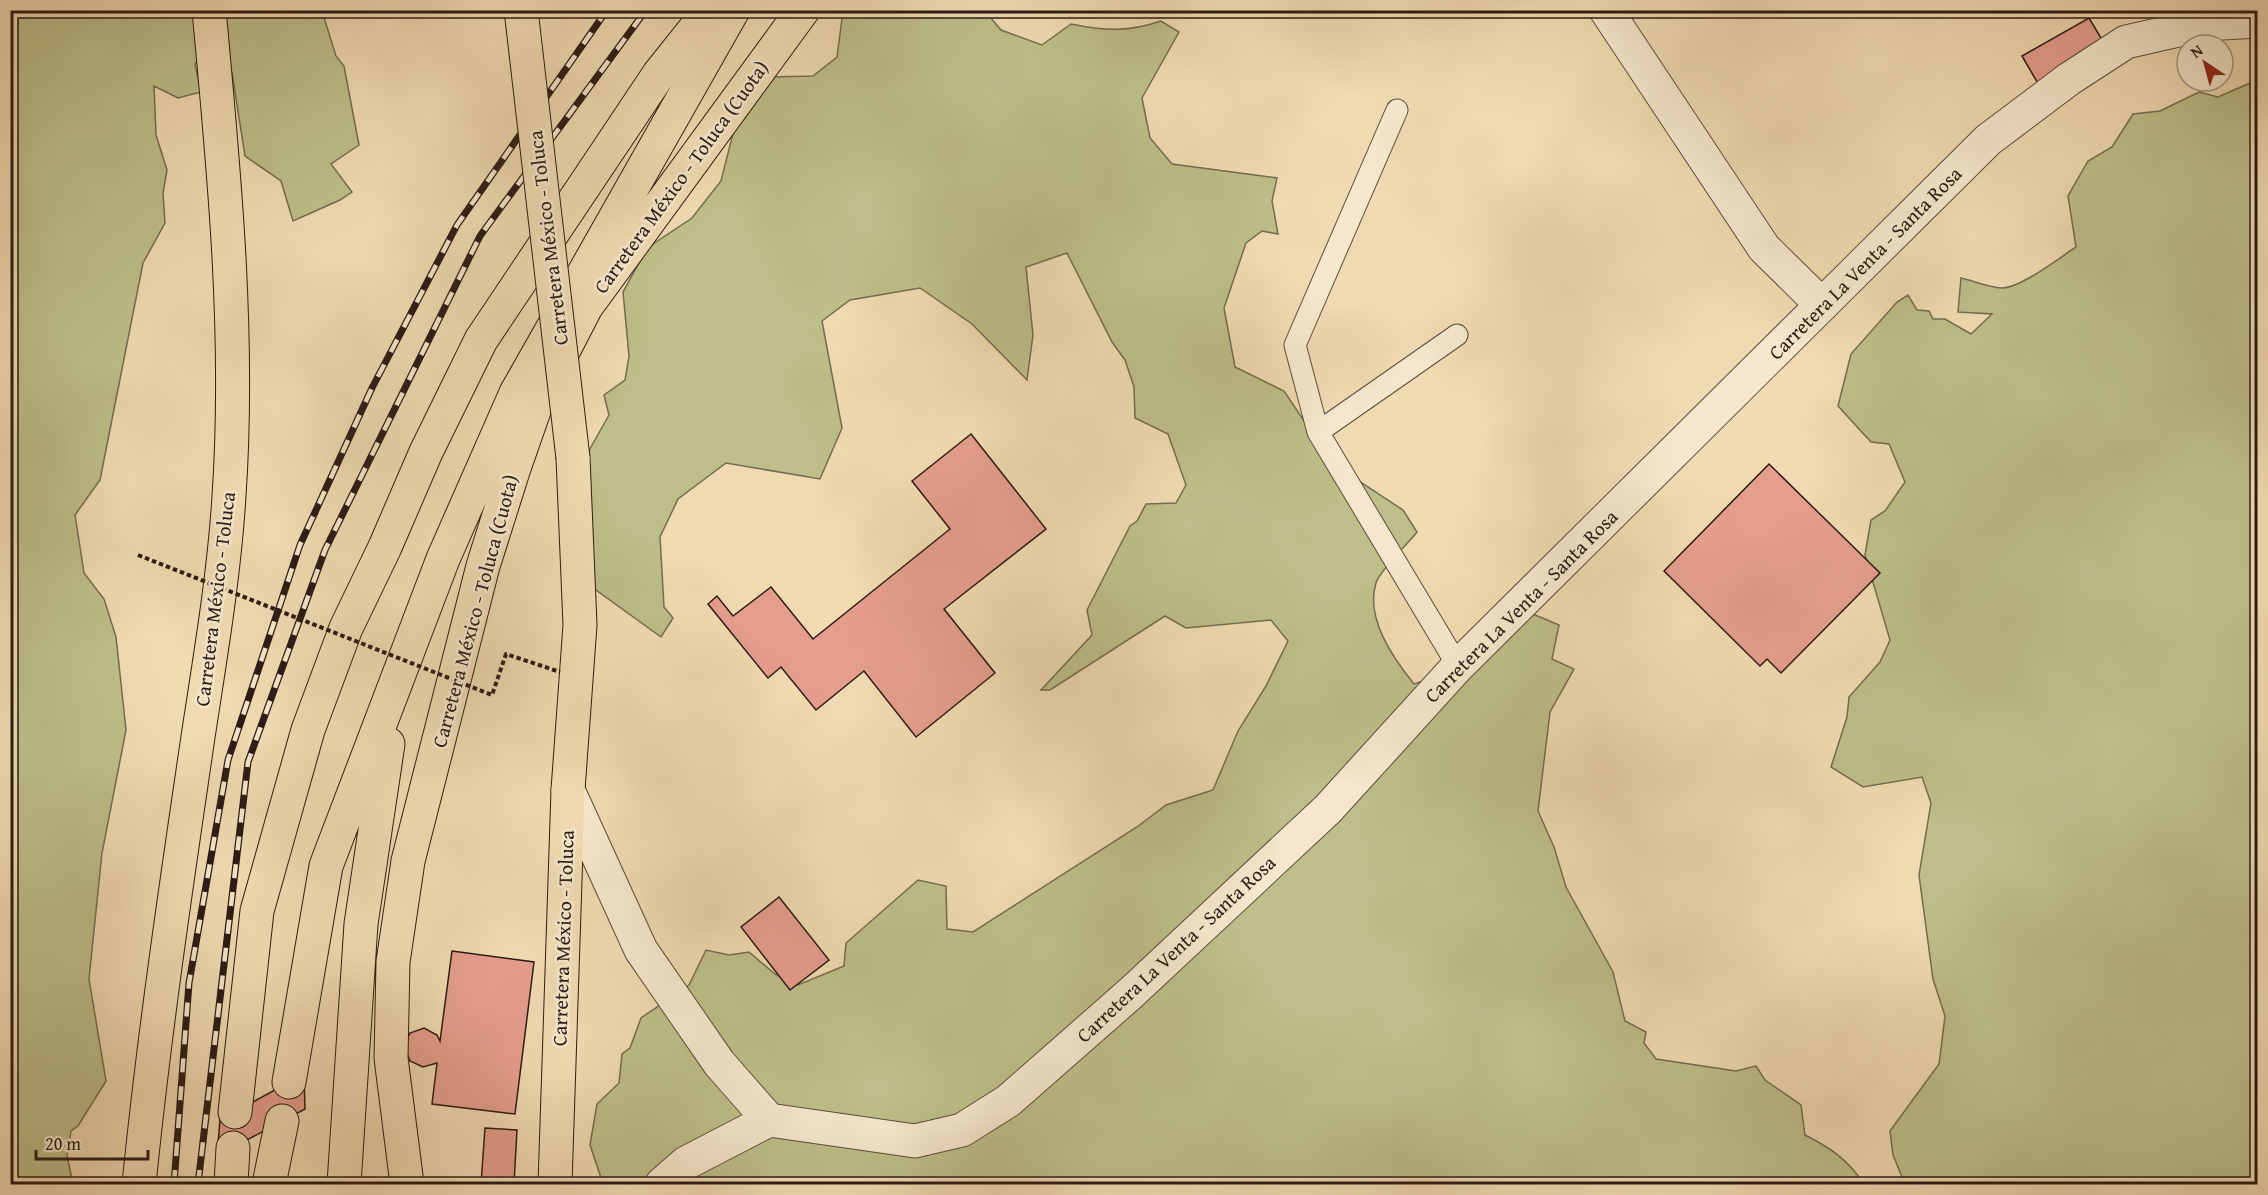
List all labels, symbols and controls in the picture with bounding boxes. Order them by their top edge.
north arrow [2175,33,2235,93]
text: N [2185,38,2208,64]
street label: Carretera México - Toluca (Cuota) [586,54,775,299]
street label: Carretera México - Toluca [520,129,575,347]
street label: Carretera La Venta - Santa Rosa [1761,159,1968,366]
street label: Carretera México - Toluca (Cuota) [424,471,525,751]
street label: Carretera México - Toluca [187,489,242,708]
street label: Carretera La Venta - Santa Rosa [1417,502,1624,709]
street label: Carretera México - Toluca [544,829,581,1046]
street label: Carretera La Venta - Santa Rosa [1070,848,1282,1049]
scale bar [36,1123,148,1161]
text: 20 m [45,1130,81,1157]

